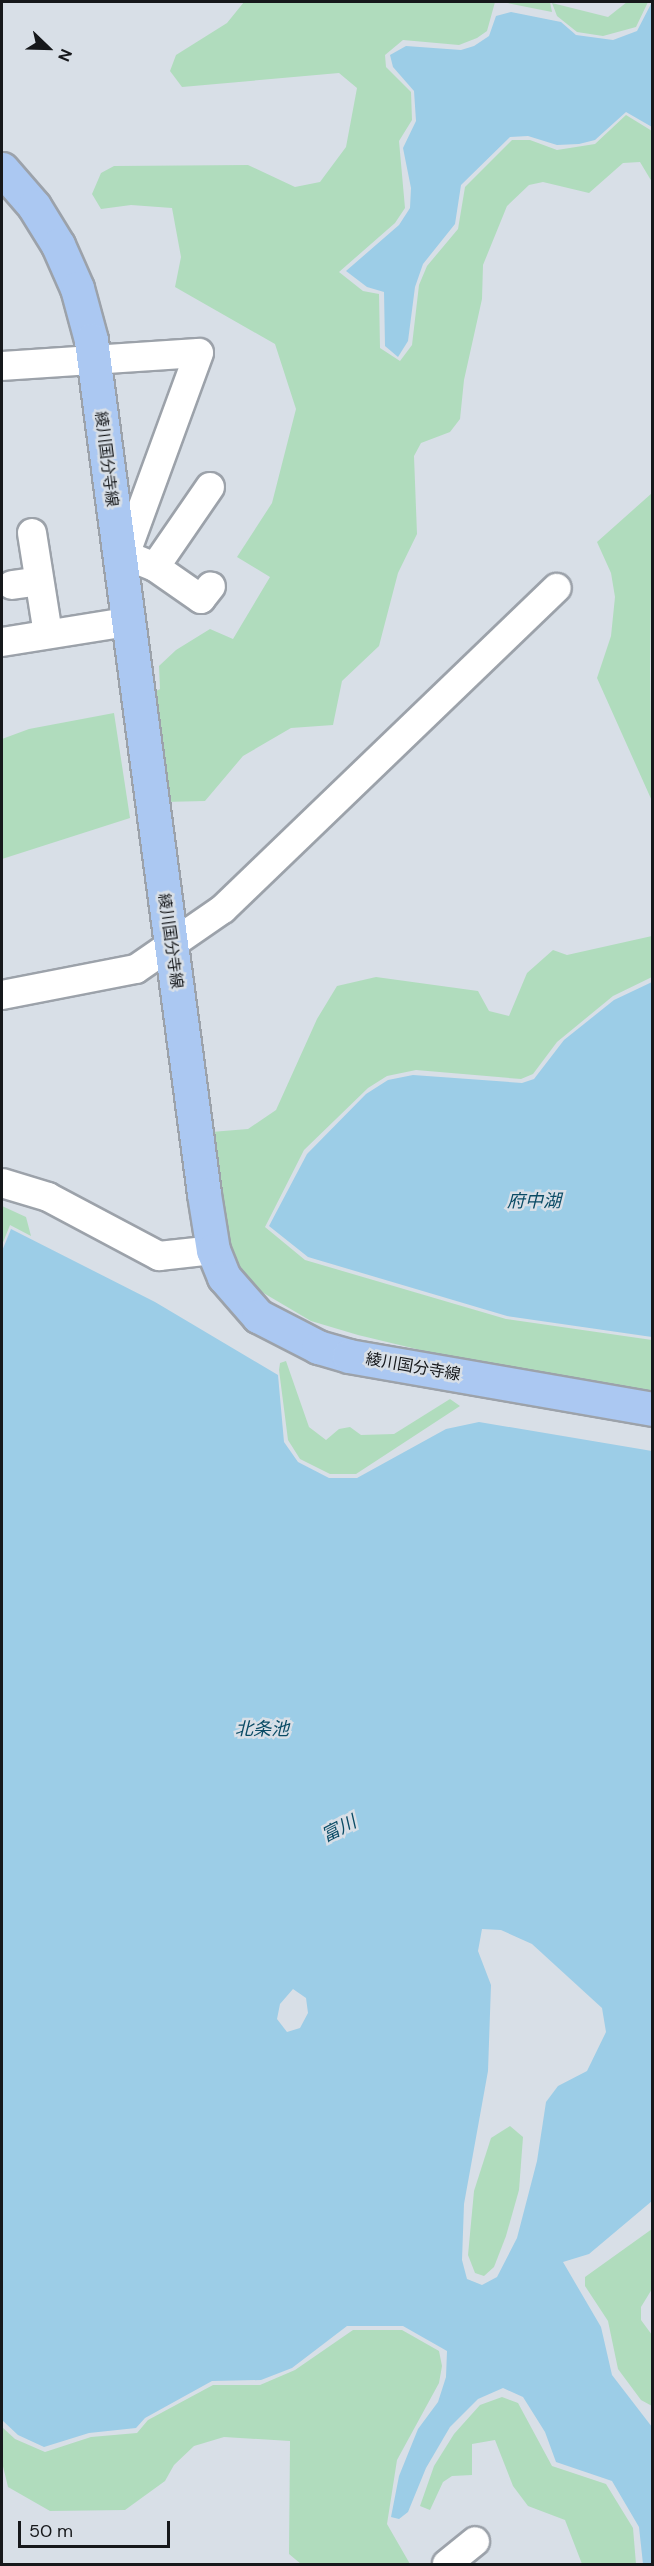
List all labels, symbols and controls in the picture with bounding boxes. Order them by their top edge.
north arrow [18,18,78,78]
text: N [53,46,77,65]
street label: 綾川国分寺線 [91,410,121,508]
street label: 綾川国分寺線 [154,892,186,990]
water label: 府中湖 [507,1190,561,1212]
street label: 綾川国分寺線 [364,1349,462,1385]
water label: 北条池 [235,1718,289,1740]
water label: 富川 [318,1811,360,1847]
scale bar [21,2509,172,2547]
text: 50 m [29,2519,73,2543]

